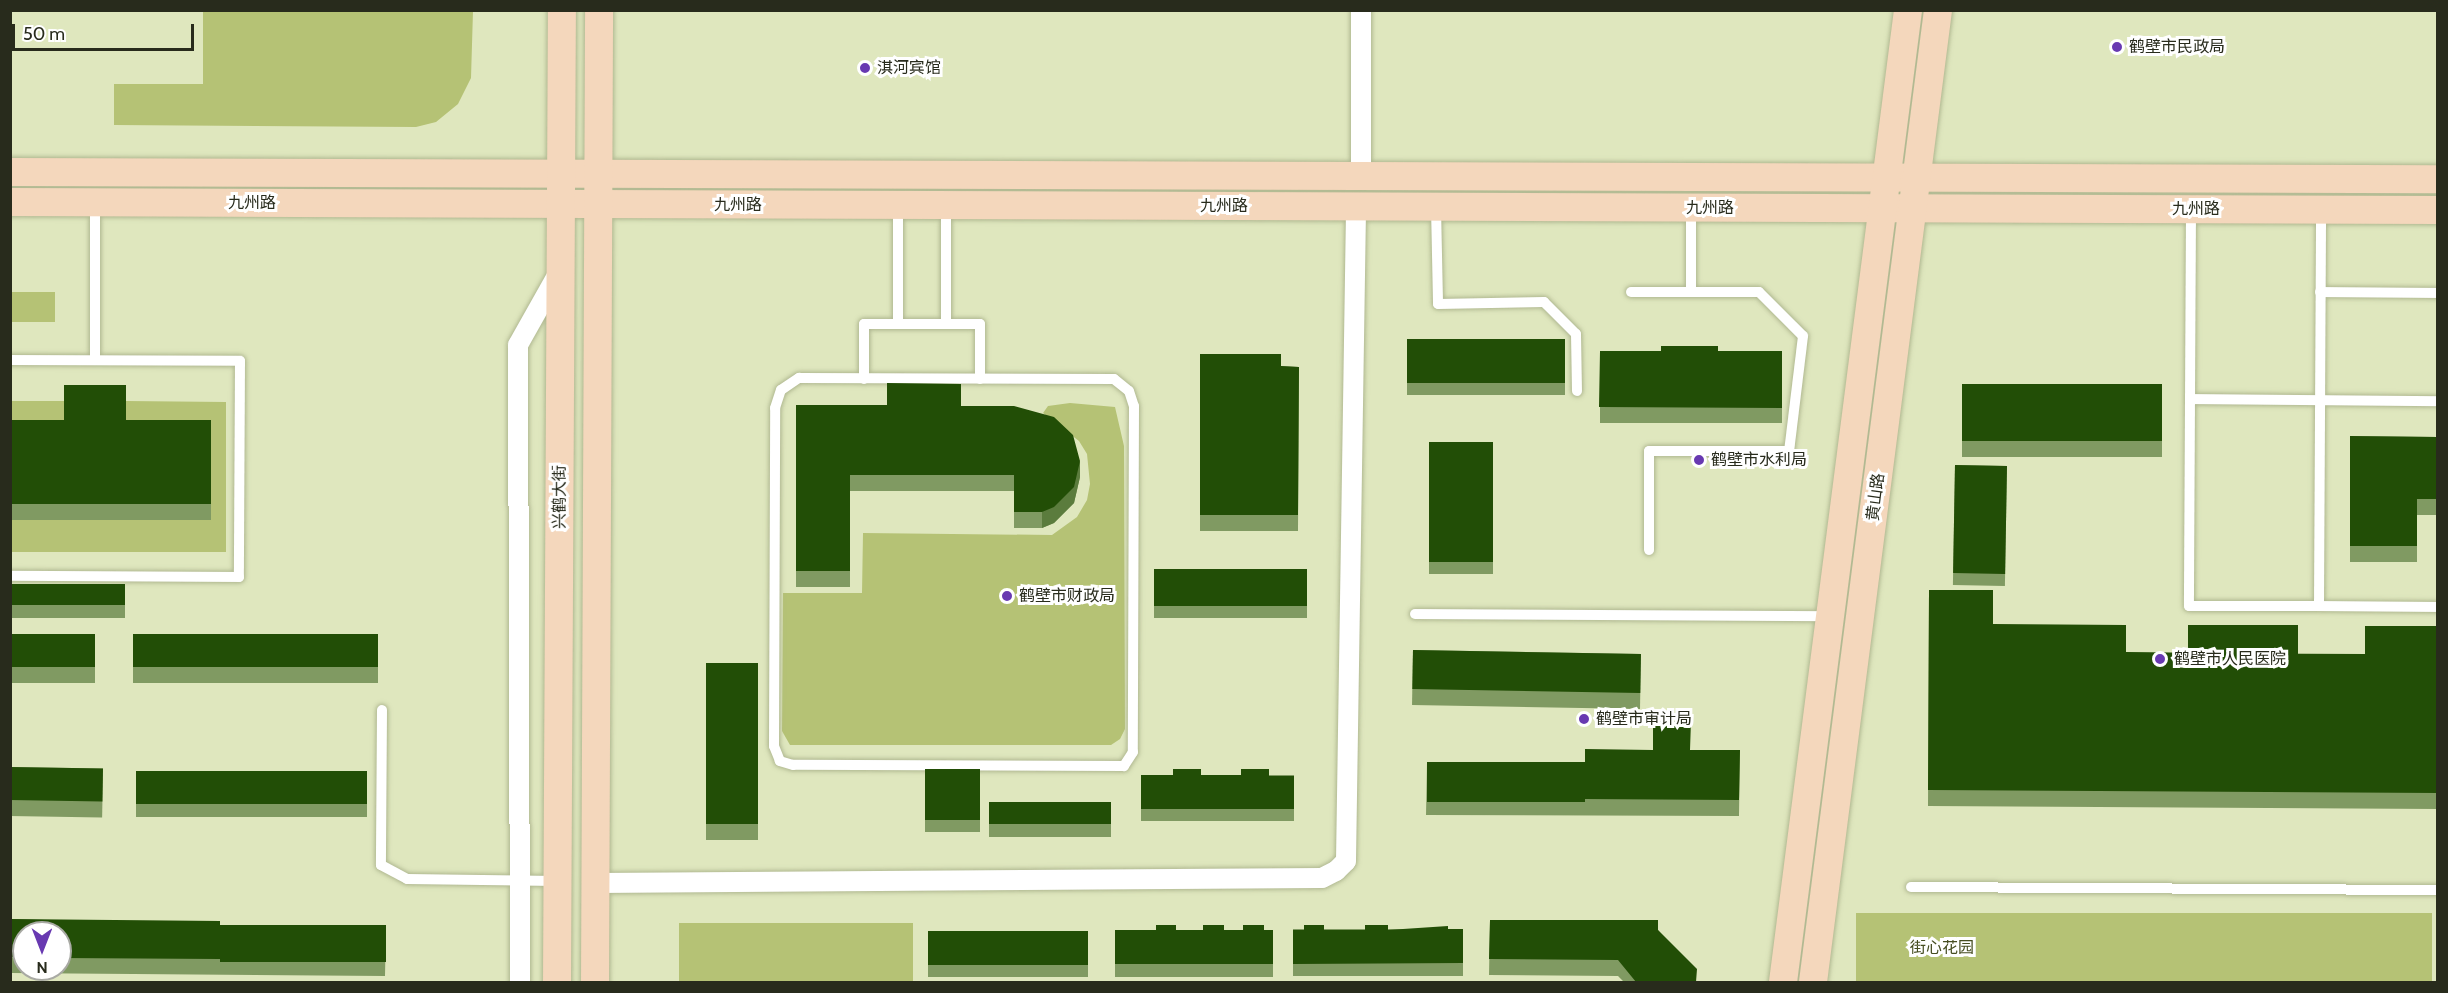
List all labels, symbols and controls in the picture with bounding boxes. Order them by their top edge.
scale bar [15,12,196,50]
text: 50 m [23,23,65,45]
place label: 鹤壁市民政局 [2129,37,2225,57]
marker: 鹤壁市民政局 [2110,40,2124,54]
place label: 淇河宾馆 [877,58,941,78]
marker: 淇河宾馆 [858,61,872,75]
street label: 九州路 [228,193,276,213]
street label: 九州路 [714,195,762,215]
street label: 九州路 [1200,196,1248,216]
street label: 九州路 [1686,198,1734,218]
street label: 九州路 [2172,199,2220,219]
place label: 鹤壁市水利局 [1711,450,1807,470]
marker: 鹤壁市水利局 [1692,453,1706,467]
street label: 兴鹤大街 [550,465,570,529]
street label: 黄山路 [1864,472,1888,522]
place label: 鹤壁市财政局 [1019,586,1115,606]
marker: 鹤壁市财政局 [1000,589,1014,603]
place label: 鹤壁市人民医院 [2174,649,2286,669]
marker: 鹤壁市人民医院 [2151,650,2169,668]
place label: 鹤壁市审计局 [1596,709,1692,729]
marker: 鹤壁市审计局 [1577,712,1591,726]
north arrow [12,921,72,981]
park label: 街心花园 [1910,938,1974,958]
text: N [36,958,48,977]

